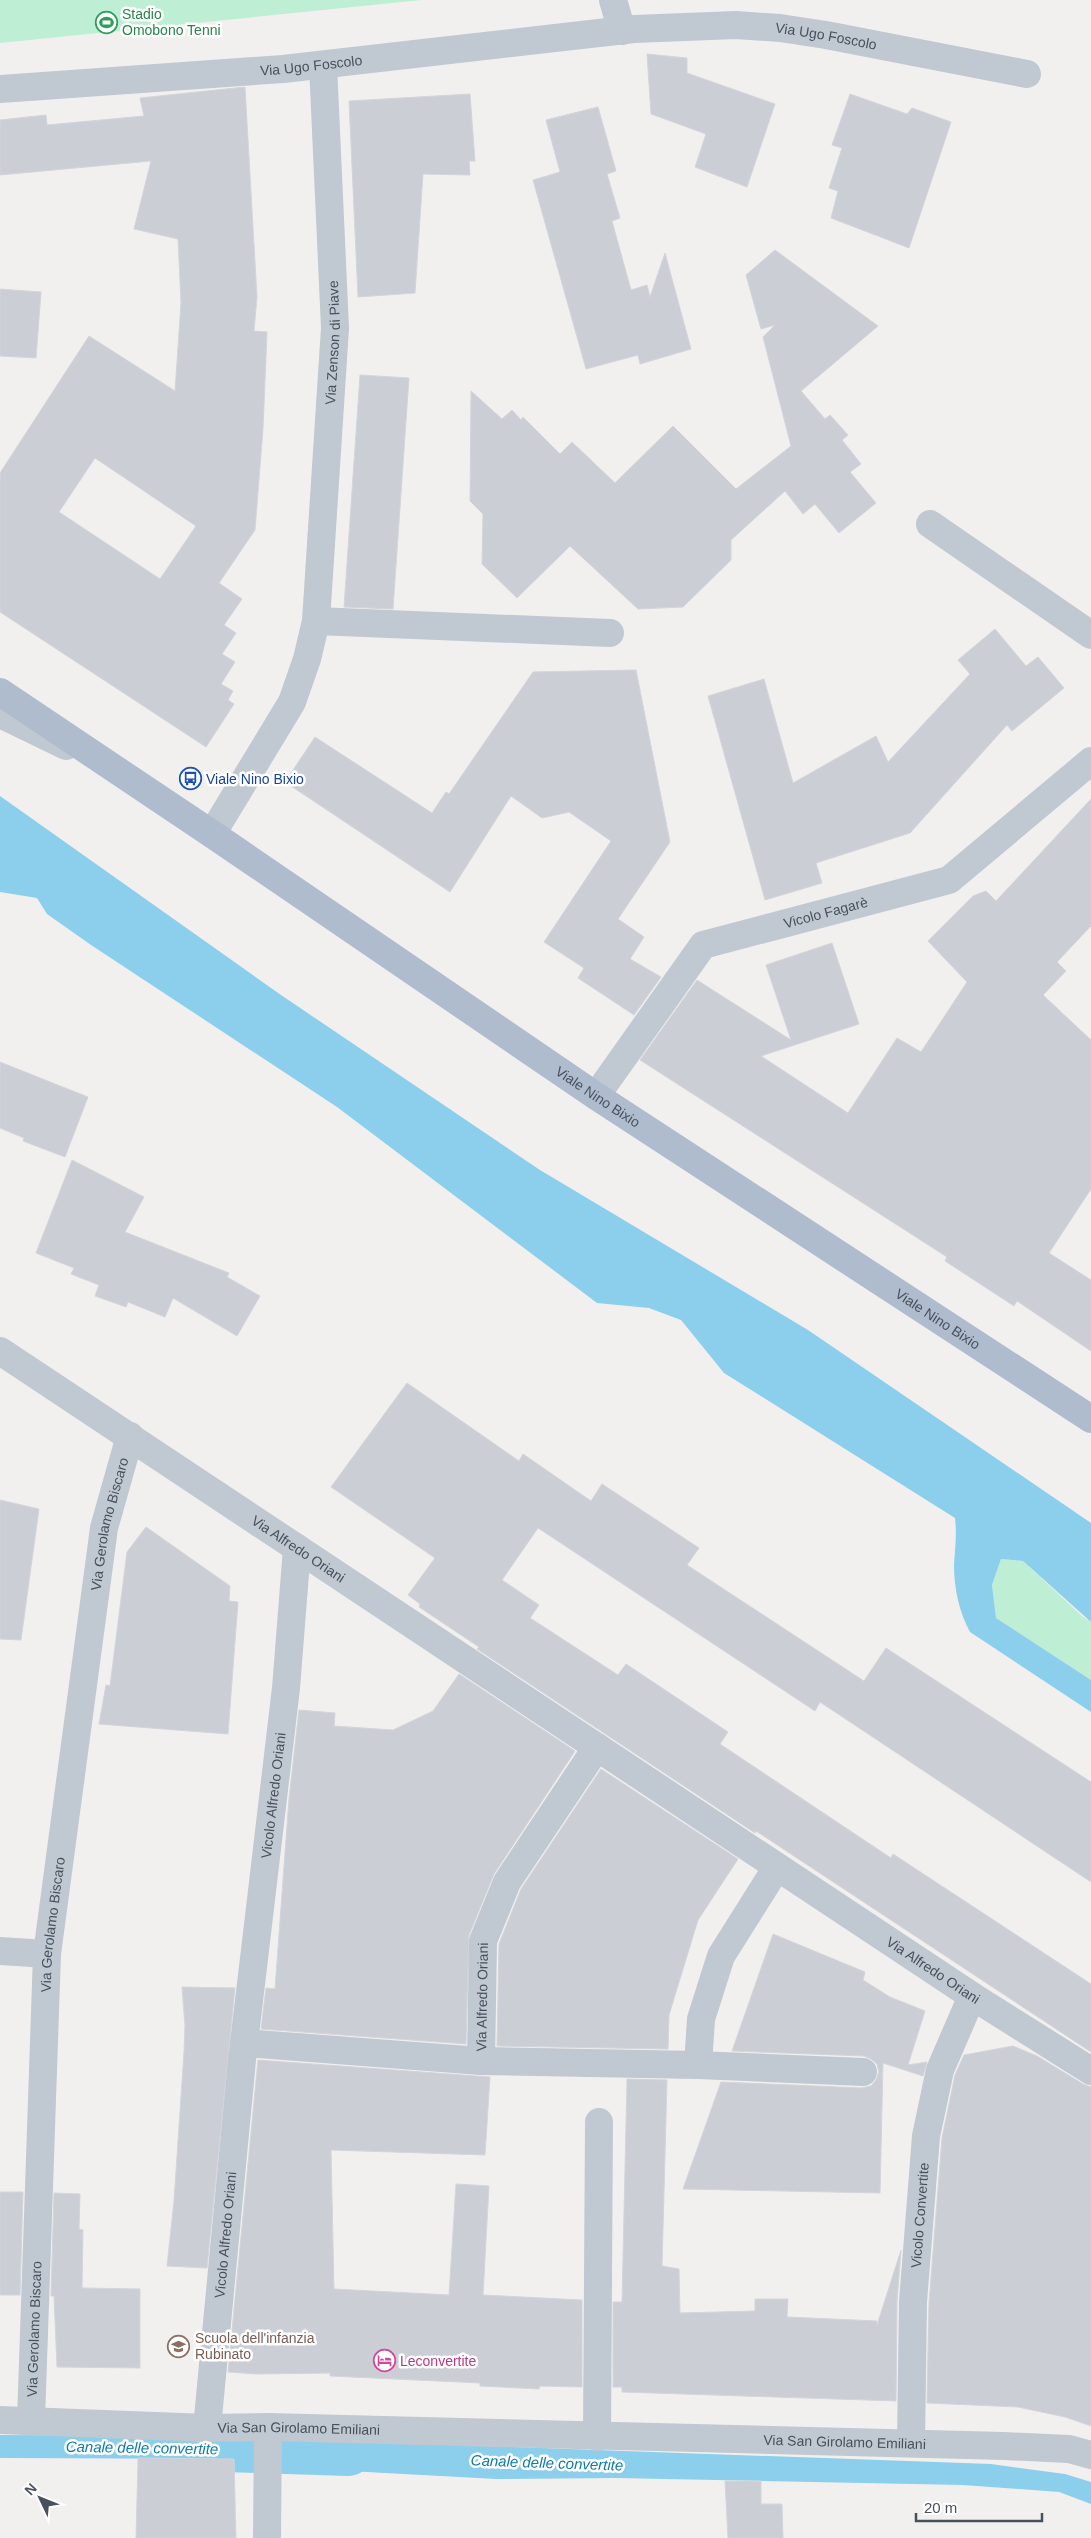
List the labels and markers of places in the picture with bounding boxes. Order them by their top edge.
place label: Stadio Omobono Tenni [122,6,221,38]
sports icon: Stadio Omobono Tenni [94,10,118,34]
bus stop icon: Viale Nino Bixio [178,767,202,791]
place label: Viale Nino Bixio [206,771,304,787]
place label: Scuola dell'infanzia Rubinato [195,2330,315,2362]
school or university icon: Scuola dell'infanzia Rubinato [167,2334,191,2358]
hotel icon: Leconvertite [372,2349,396,2373]
place label: Leconvertite [400,2353,476,2369]

